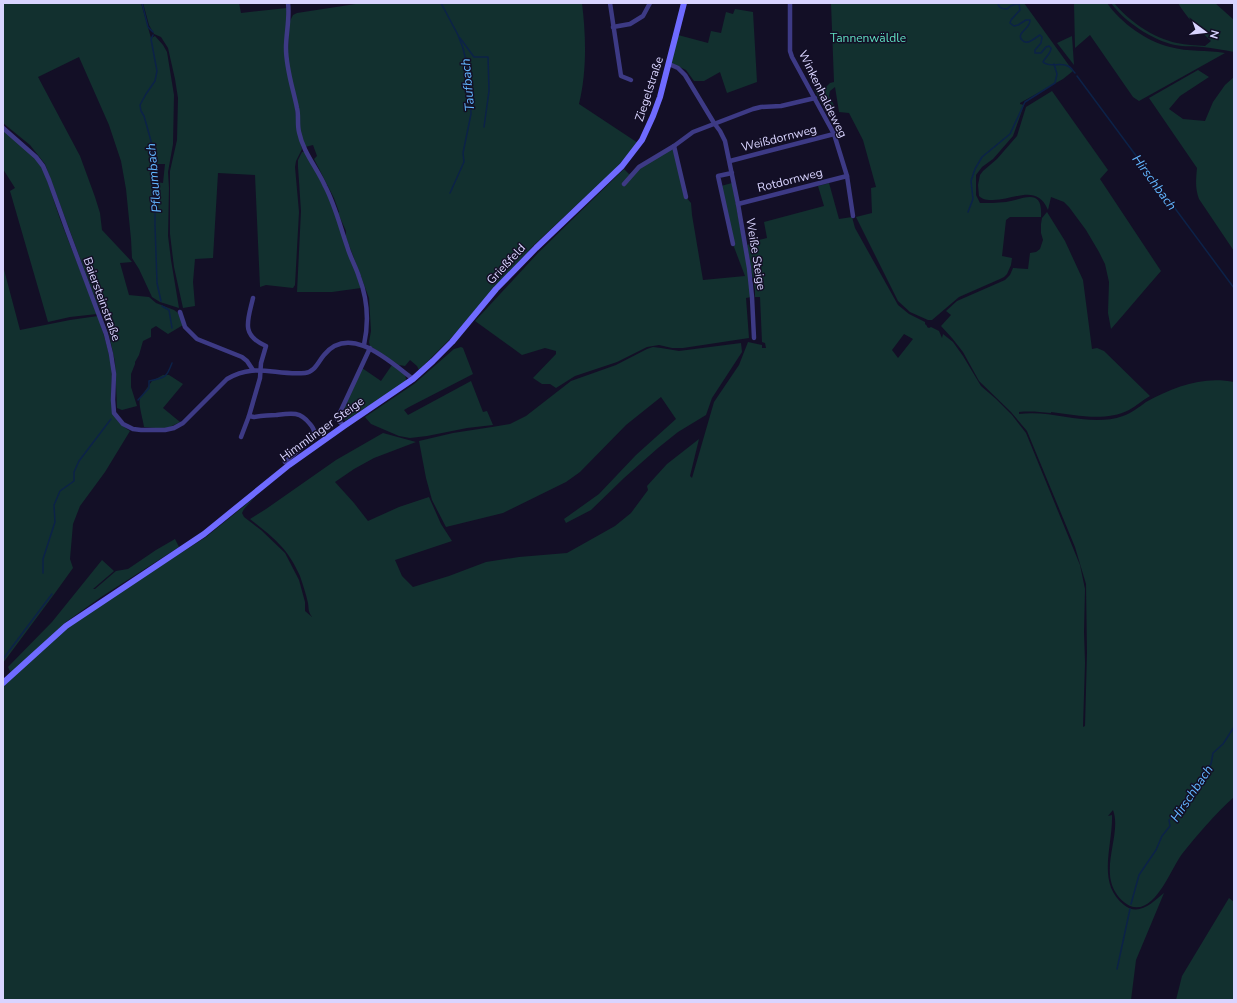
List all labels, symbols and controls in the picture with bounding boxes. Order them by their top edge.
north arrow [1185,12,1225,52]
text: N [1206,29,1222,40]
park label: Tannenwäldle [830,30,906,46]
street label: Winkenhaldeweg [795,48,851,140]
street label: Ziegelstraße [631,54,667,124]
water label: Taufbach [457,58,479,112]
street label: Weißdornweg [740,121,818,155]
water label: Pflaumbach [142,142,166,213]
water label: Hirschbach [1128,151,1181,214]
street label: Rotdornweg [756,164,824,196]
street label: Weiße Steige [742,217,770,291]
street label: Grießfeld [483,240,529,288]
street label: Baiersteinstraße [79,255,125,343]
street label: Himmlinger Steige [277,393,367,465]
water label: Hirschbach [1166,762,1217,826]

